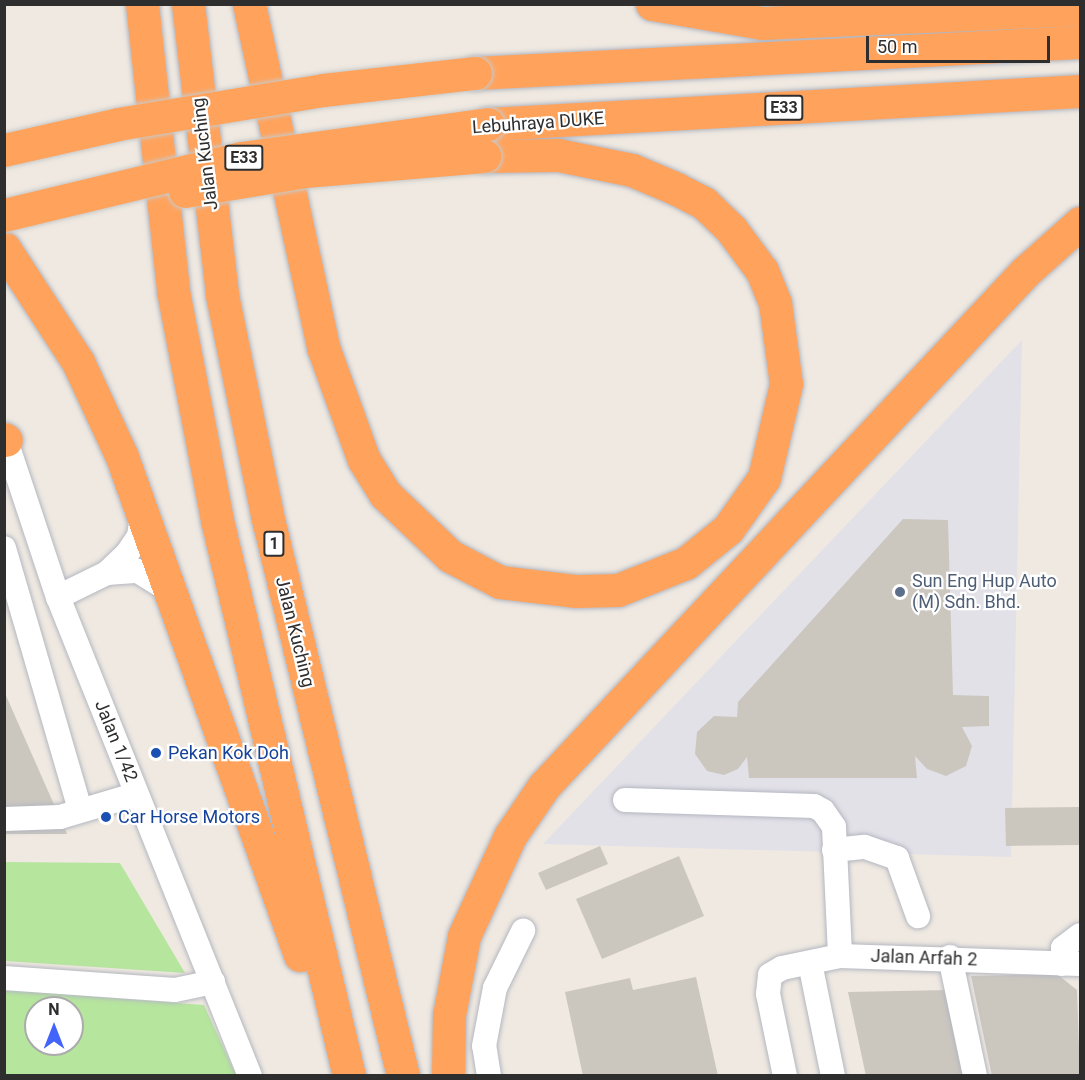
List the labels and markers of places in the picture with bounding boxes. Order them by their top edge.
place label: Sun Eng Hup Auto (M) Sdn. Bhd. [912,571,1057,614]
marker: Sun Eng Hup Auto (M) Sdn. Bhd. [893,585,907,599]
place label: Pekan Kok Doh [168,742,289,764]
marker: Pekan Kok Doh [149,746,163,760]
place label: Car Horse Motors [118,806,260,828]
marker: Car Horse Motors [99,810,113,824]

